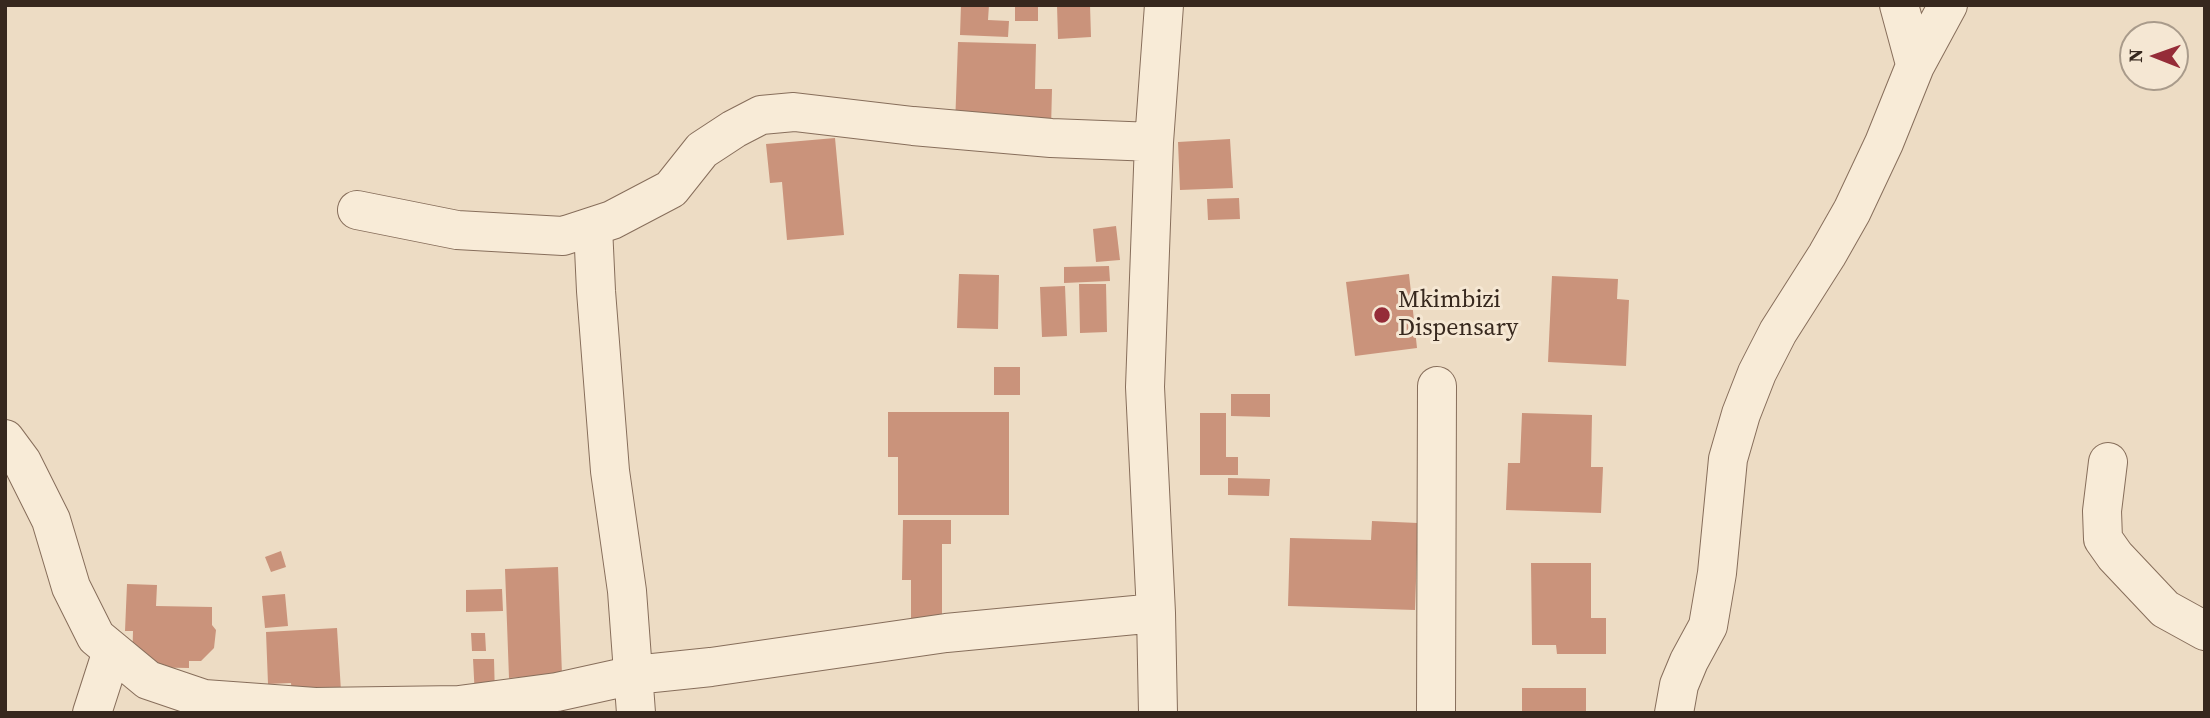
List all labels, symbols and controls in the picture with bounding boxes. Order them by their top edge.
north arrow [2119,21,2189,91]
text: N [2122,49,2148,63]
place label: Mkimbizi Dispensary [1398,287,1518,343]
marker: Mkimbizi Dispensary [1372,305,1392,325]

